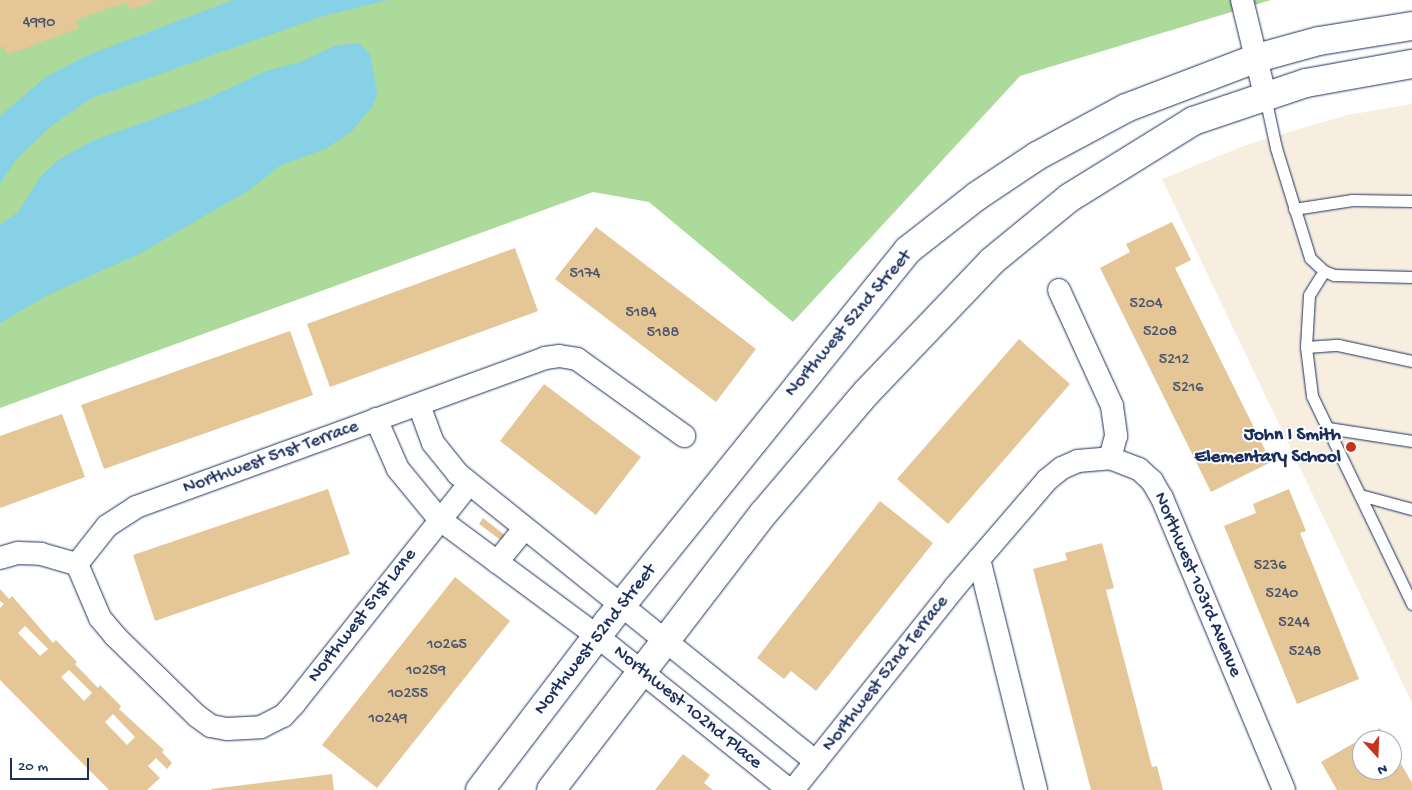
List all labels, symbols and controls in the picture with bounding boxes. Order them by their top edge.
house number: 4990 [23,14,55,34]
street label: Northwest 52nd Street [781,246,917,402]
house number: 5174 [570,265,600,285]
house number: 5204 [1130,295,1162,315]
house number: 5184 [625,304,657,324]
house number: 5208 [1143,323,1177,343]
house number: 5188 [647,324,679,344]
house number: 5212 [1159,351,1189,371]
house number: 5216 [1173,379,1203,399]
street label: Northwest 51st Terrace [180,416,362,500]
place label: John I Smith Elementary School [1195,425,1341,469]
marker: John I Smith Elementary School [1345,441,1357,453]
street label: Northwest 103rd Avenue [1148,489,1246,681]
street label: Northwest 51st Lane [304,544,422,688]
house number: 5236 [1254,557,1286,577]
street label: Northwest 52nd Street [530,560,662,720]
house number: 5240 [1266,585,1298,605]
street label: Northwest 52nd Terrace [818,591,954,757]
house number: 5244 [1278,614,1310,634]
house number: 10265 [427,636,467,656]
street label: Northwest 102nd Place [608,641,766,775]
house number: 5248 [1289,643,1321,663]
house number: 10259 [406,662,446,682]
house number: 10255 [388,685,428,705]
house number: 10249 [369,710,407,730]
north arrow [1352,730,1402,780]
scale bar [12,748,91,780]
text: 20 m [18,758,48,776]
text: N [1375,759,1389,778]

